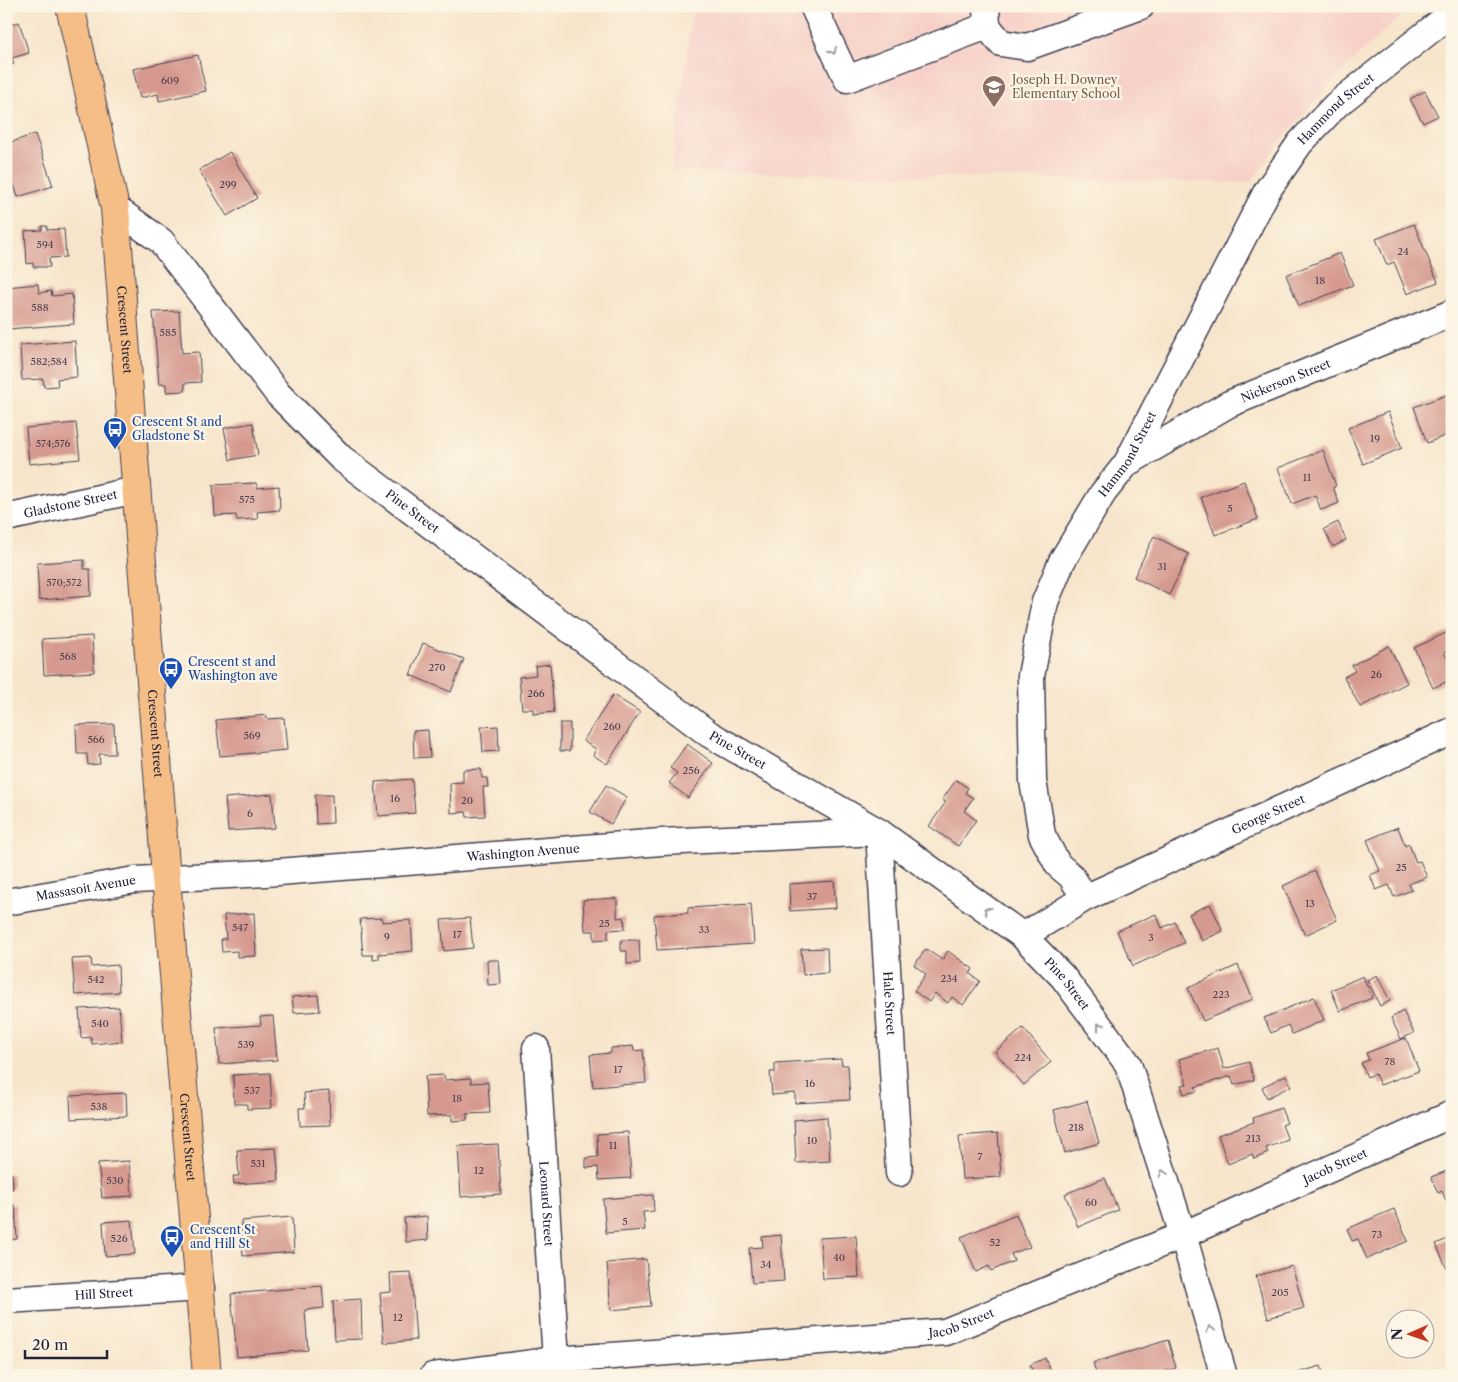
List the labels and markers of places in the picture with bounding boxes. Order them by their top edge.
place label: Joseph H. Downey Elementary School [1010,72,1121,101]
school or university icon: Joseph H. Downey Elementary School [981,74,1007,108]
place label: Crescent St and Gladstone St [132,414,223,443]
bus stop icon: Crescent St and Gladstone St [102,416,128,450]
place label: Crescent st and Washington ave [187,654,278,683]
bus stop icon: Crescent st and Washington ave [158,656,184,690]
place label: Crescent St and Hill St [190,1222,256,1251]
bus stop icon: Crescent St and Hill St [159,1224,185,1258]

